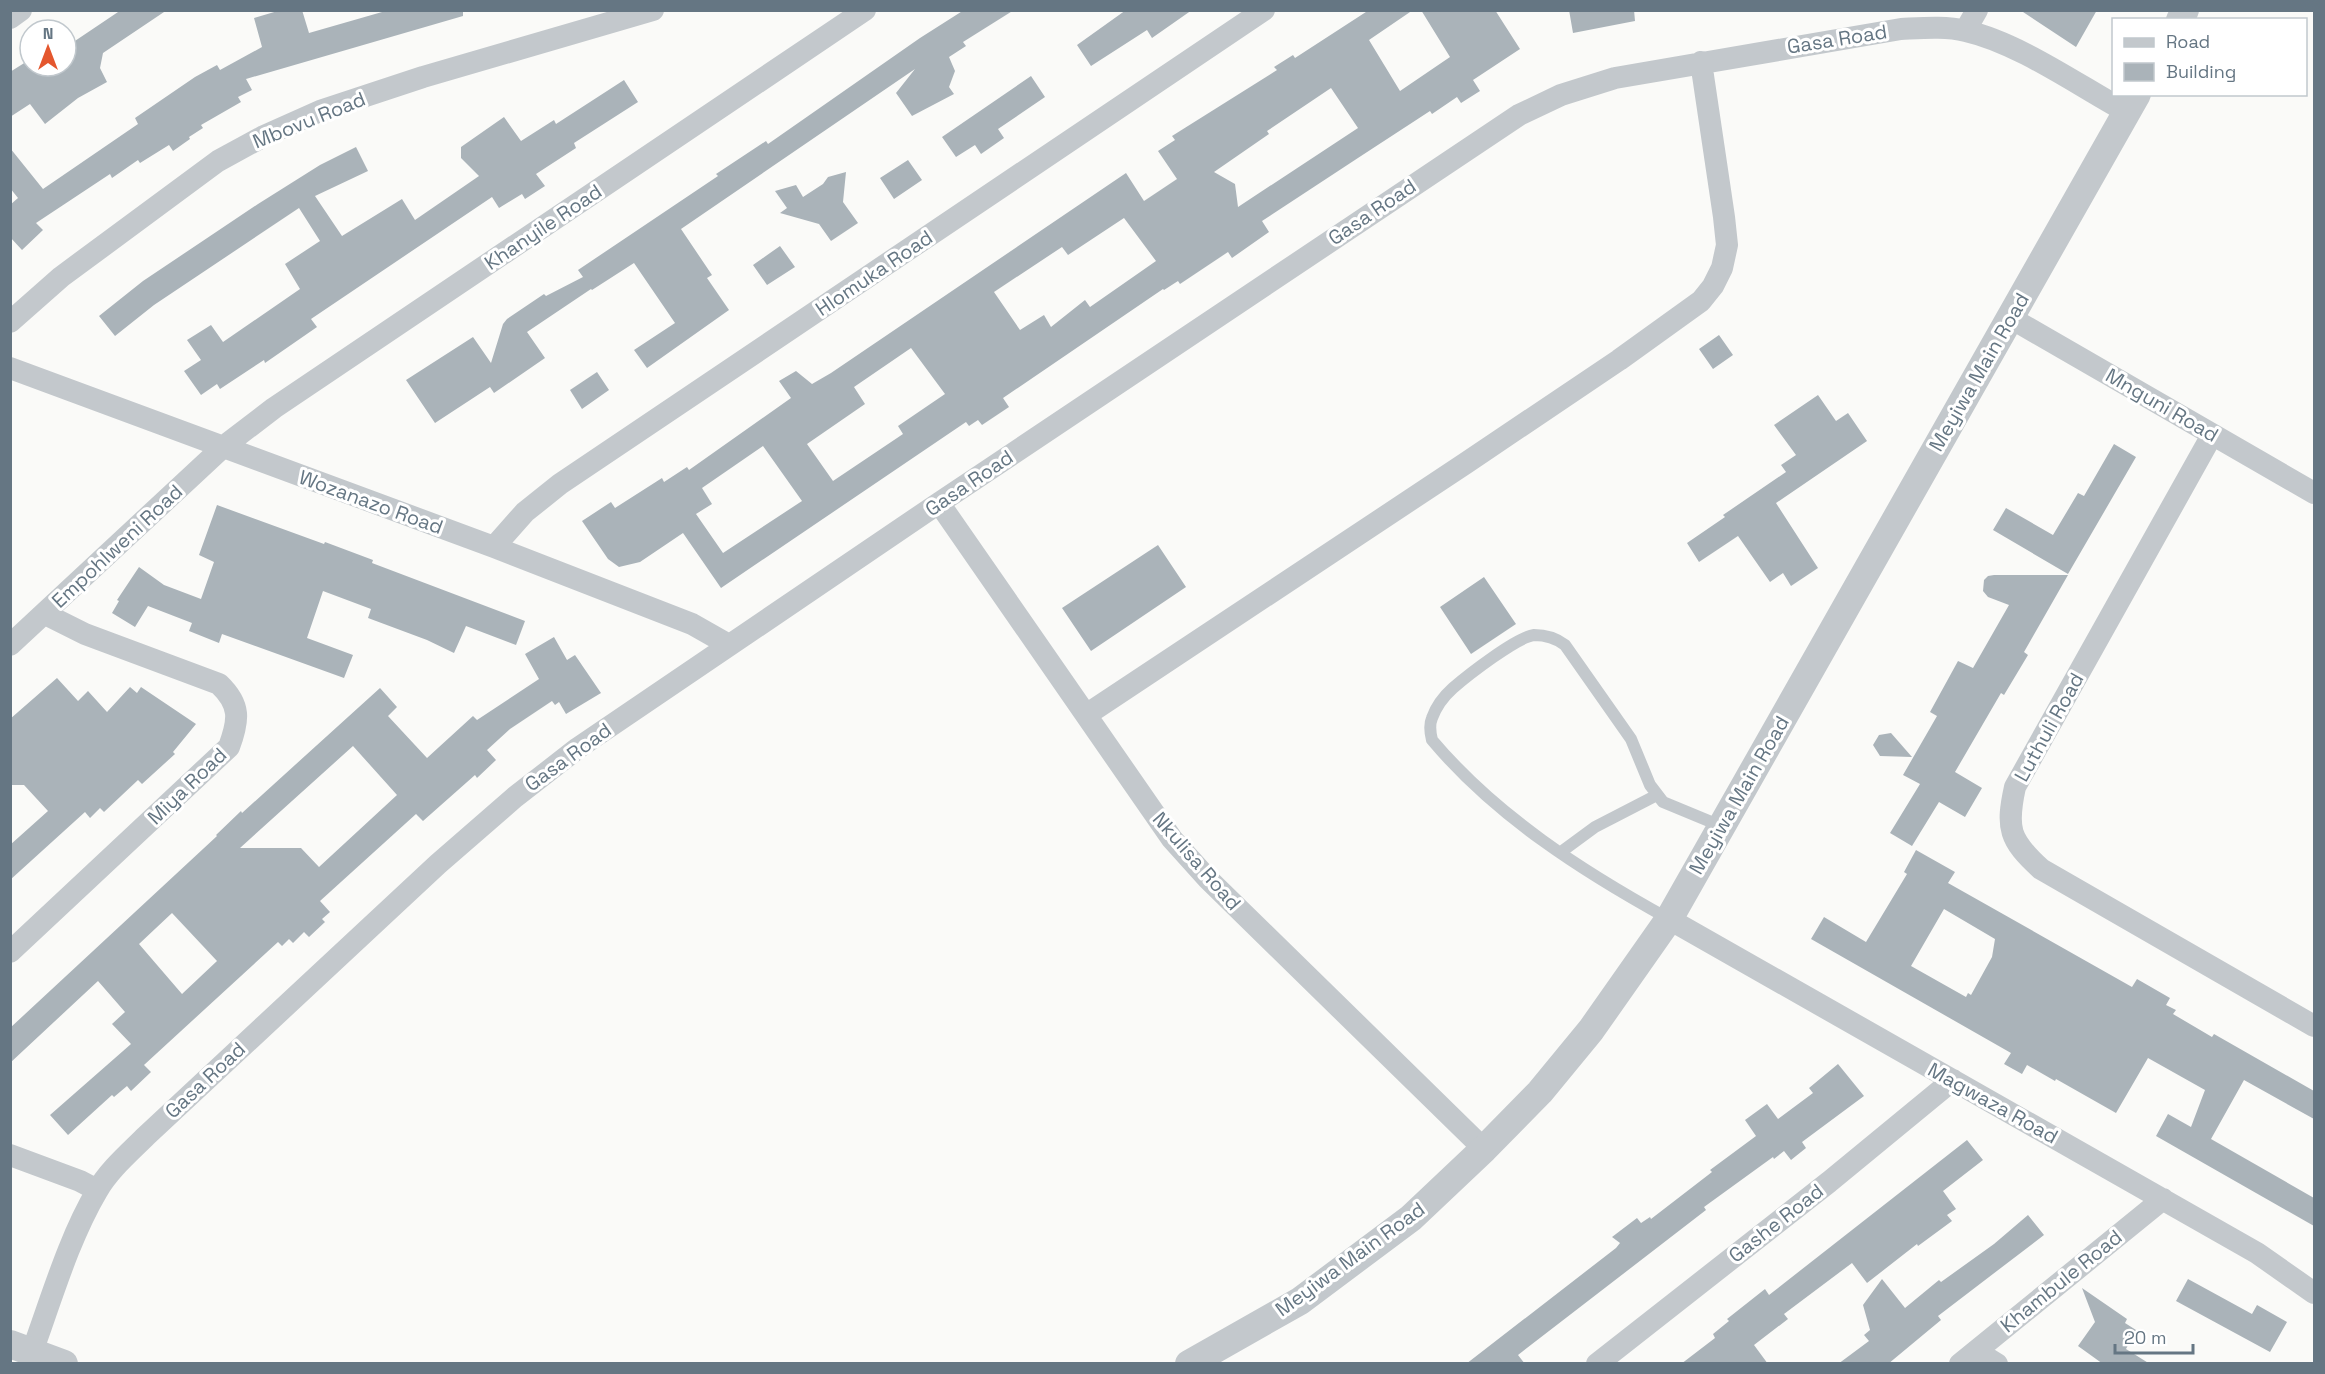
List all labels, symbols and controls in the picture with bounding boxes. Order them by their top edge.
north arrow [18,18,78,78]
street label: Gasa Road [1785,18,1889,60]
legend [2112,18,2307,96]
text: N [43,23,53,44]
text: Road [2166,30,2210,53]
text: Building [2166,60,2236,83]
street label: Mbovu Road [249,86,369,154]
street label: Gasa Road [1323,173,1421,251]
street label: Khanyile Road [479,178,607,276]
street label: Hlomuka Road [810,224,938,322]
street label: Meyiwa Main Road [1923,288,2035,456]
street label: Mnguni Road [2101,362,2223,448]
street label: Gasa Road [920,444,1018,522]
street label: Wozanazo Road [295,464,447,540]
street label: Empohlweni Road [46,479,188,613]
street label: Luthuli Road [2008,668,2090,786]
street label: Meyiwa Main Road [1683,711,1795,879]
street label: Gasa Road [520,717,616,797]
street label: Miya Road [142,742,232,830]
street label: Nkulisa Road [1147,806,1247,916]
street label: Gasa Road [159,1036,251,1124]
street label: Magwaza Road [1923,1057,2063,1149]
street label: Gashe Road [1723,1178,1829,1268]
street label: Meyiwa Main Road [1270,1196,1430,1322]
street label: Khambule Road [1995,1224,2127,1338]
scale bar [2115,1317,2193,1355]
text: 20 m [2124,1326,2167,1349]

